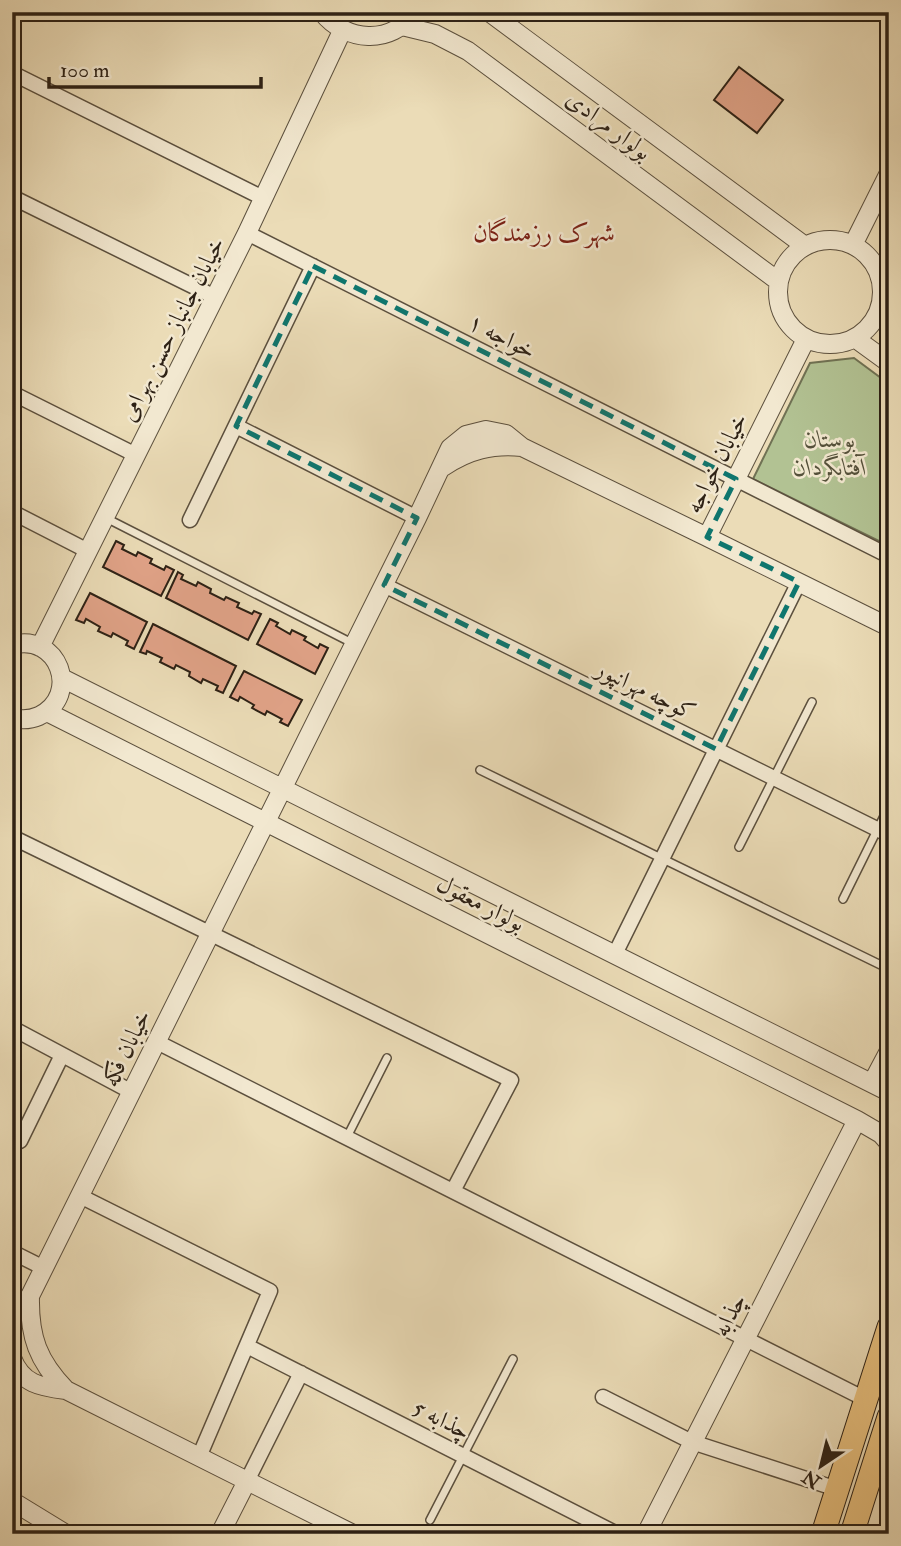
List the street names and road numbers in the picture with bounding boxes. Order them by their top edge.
street label: بولوار مرادی [559,83,658,168]
street label: خیابان جانباز حسن بهرامی [113,232,232,427]
street label: خواجه ۱ [463,306,541,367]
street label: خیابان خواجه [678,408,755,519]
street label: کوچه مهرانپور [589,652,701,729]
street label: بولوار معقول [431,868,530,939]
street label: خیابان فکه [95,1004,158,1092]
street label: چذابه [705,1288,754,1343]
street label: چذابه 5 [407,1392,476,1448]

